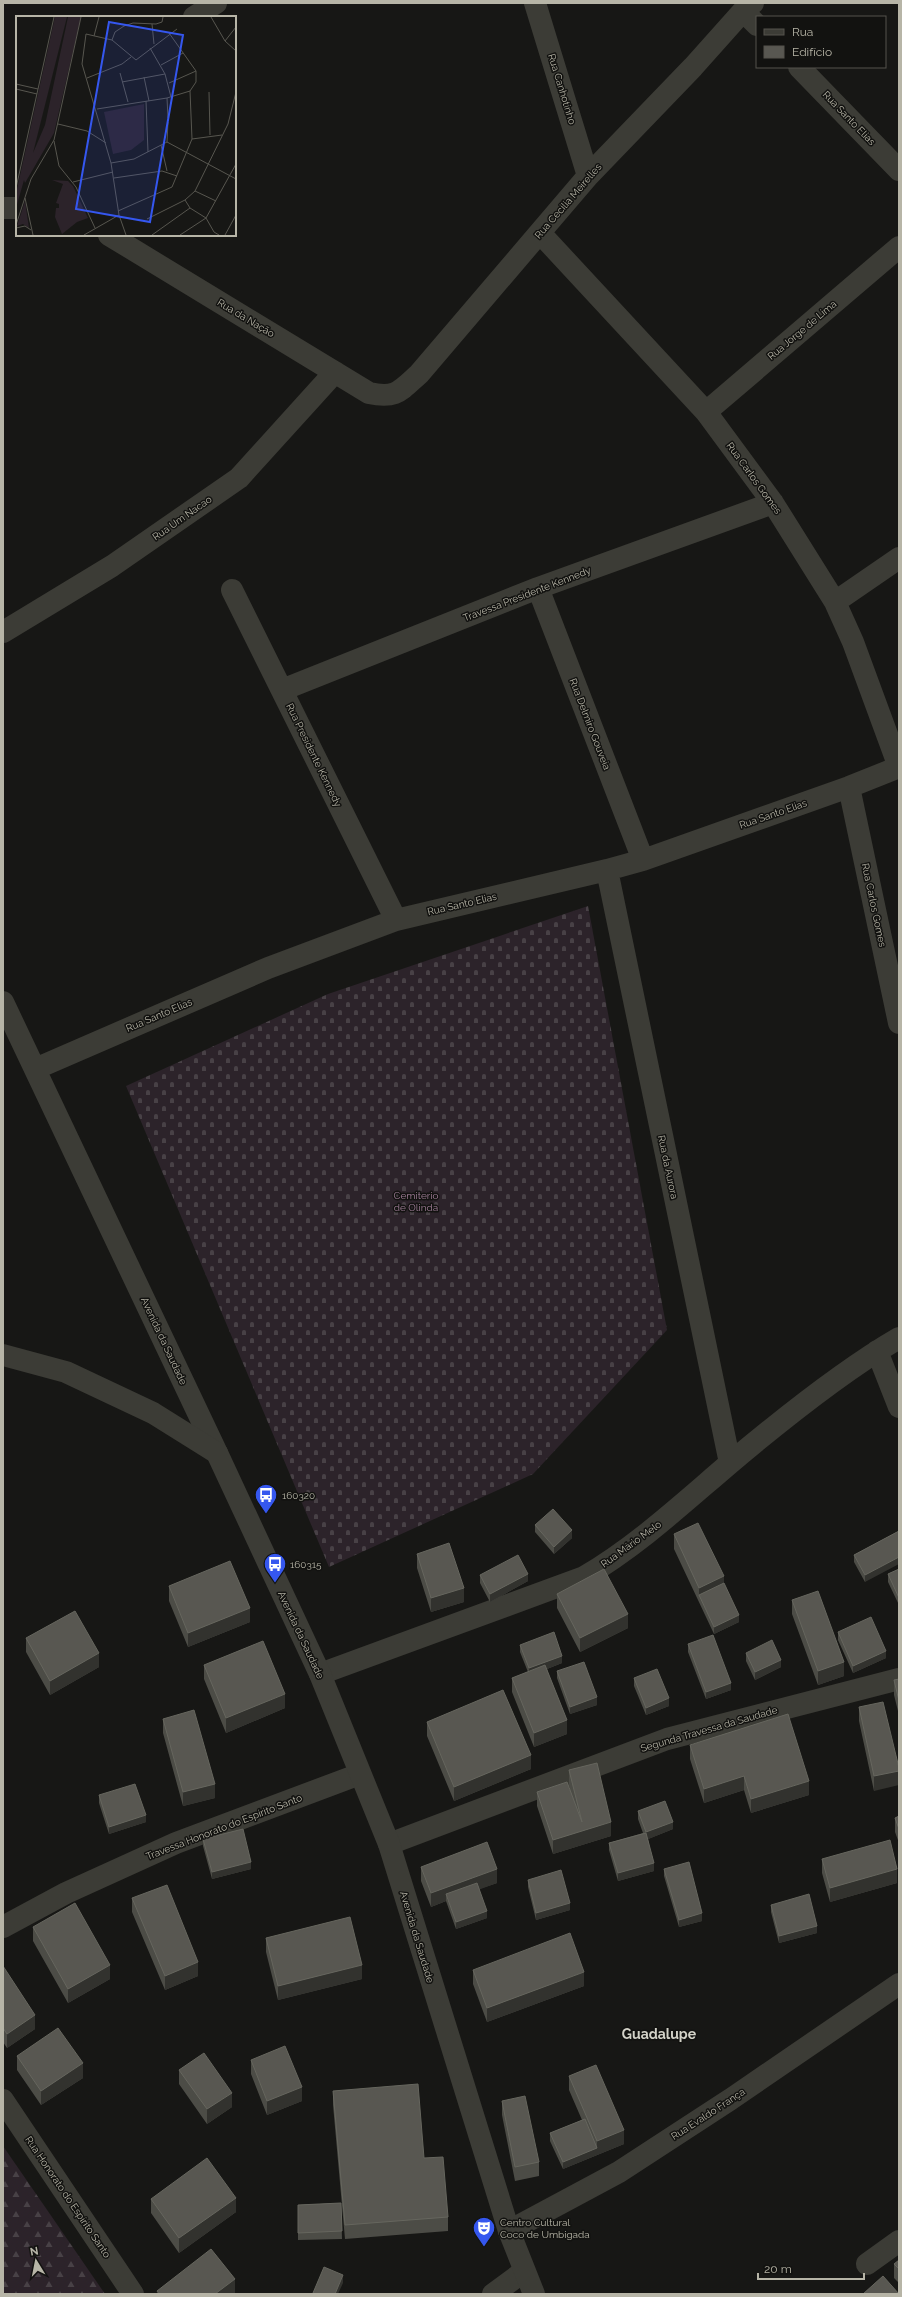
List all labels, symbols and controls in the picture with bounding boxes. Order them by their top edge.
inset map [16,16,236,236]
legend [756,16,886,68]
text: Rua [792,25,813,39]
text: Edifício [792,45,832,59]
street label: Rua Canhotinho [546,52,578,126]
street label: Rua Santo Elias [820,89,878,147]
street label: Rua Cecilia Meirelles [532,161,604,241]
street label: Rua da Nação [215,297,277,339]
street label: Rua Jorge de Lima [766,298,838,362]
street label: Rua Carlos Gomes [724,440,784,516]
street label: Rua Um Nacao [150,493,214,542]
street label: Travessa Presidente Kennedy [462,564,593,623]
street label: Rua Delmiro Gouveia [567,677,613,771]
street label: Rua Presidente Kennedy [284,702,344,809]
street label: Rua Santo Elias [738,797,808,831]
street label: Rua Carlos Gomes [860,862,888,948]
street label: Rua Santo Elias [426,891,498,917]
street label: Rua Santo Elias [124,996,194,1034]
street label: Rua da Aurora [656,1134,680,1200]
park label: Cemiterio de Olinda [394,1190,438,1213]
street label: Avenida da Saudade [139,1296,189,1387]
bus stop icon: 160320 [253,1482,279,1515]
place label: 160320 [282,1490,315,1501]
street label: Rua Mário Melo [599,1518,663,1570]
bus stop icon: 160315 [262,1551,288,1584]
place label: 160315 [290,1559,322,1570]
street label: Avenida da Saudade [276,1590,326,1681]
street label: Segunda Travessa da Saudade [639,1704,779,1754]
street label: Travessa Honorato do Espírito Santo [144,1792,304,1862]
street label: Avenida da Saudade [398,1890,436,1984]
district label: Guadalupe [622,2026,697,2042]
street label: Rua Evaldo França [669,2086,747,2142]
street label: Rua Honorato do Espírito Santo [23,2134,113,2260]
theatre icon: Centro Cultural Coco de Umbigada [471,2215,497,2248]
place label: Centro Cultural Coco de Umbigada [500,2217,590,2240]
north arrow [16,2241,56,2281]
text: N [29,2245,40,2259]
scale bar [758,2255,864,2281]
text: 20 m [764,2262,792,2276]

